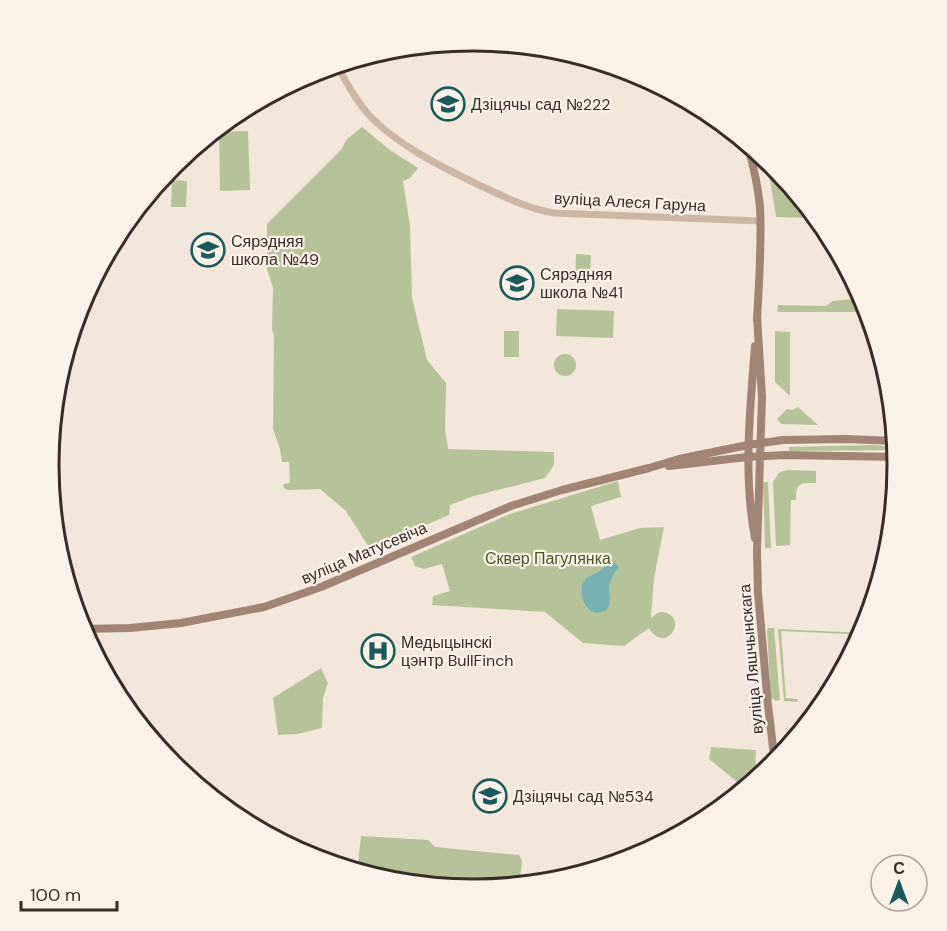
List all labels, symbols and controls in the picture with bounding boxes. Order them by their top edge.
school or university icon: Дзіцячы сад №222 [430,86,466,122]
place label: Дзіцячы сад №222 [471,94,610,115]
street label: вуліца Алеся Гаруна [554,188,707,216]
place label: Сярэдняя школа №49 [231,231,319,270]
school or university icon: Сярэдняя школа №49 [190,232,226,268]
place label: Сярэдняя школа №41 [540,264,623,303]
school or university icon: Сярэдняя школа №41 [499,265,535,301]
street label: вуліца Матусевіча [298,517,430,589]
park label: Сквер Пагулянка [485,548,611,569]
street label: вуліца Ляшчынскага [734,583,768,735]
place label: Медыцынскі цэнтр BullFinch [401,632,514,671]
hospital icon: Медыцынскі цэнтр BullFinch [360,633,396,669]
school or university icon: Дзіцячы сад №534 [472,778,508,814]
place label: Дзіцячы сад №534 [513,786,654,807]
north arrow [869,853,929,913]
text: С [893,858,905,879]
scale bar [21,874,117,912]
text: 100 m [30,883,81,907]

